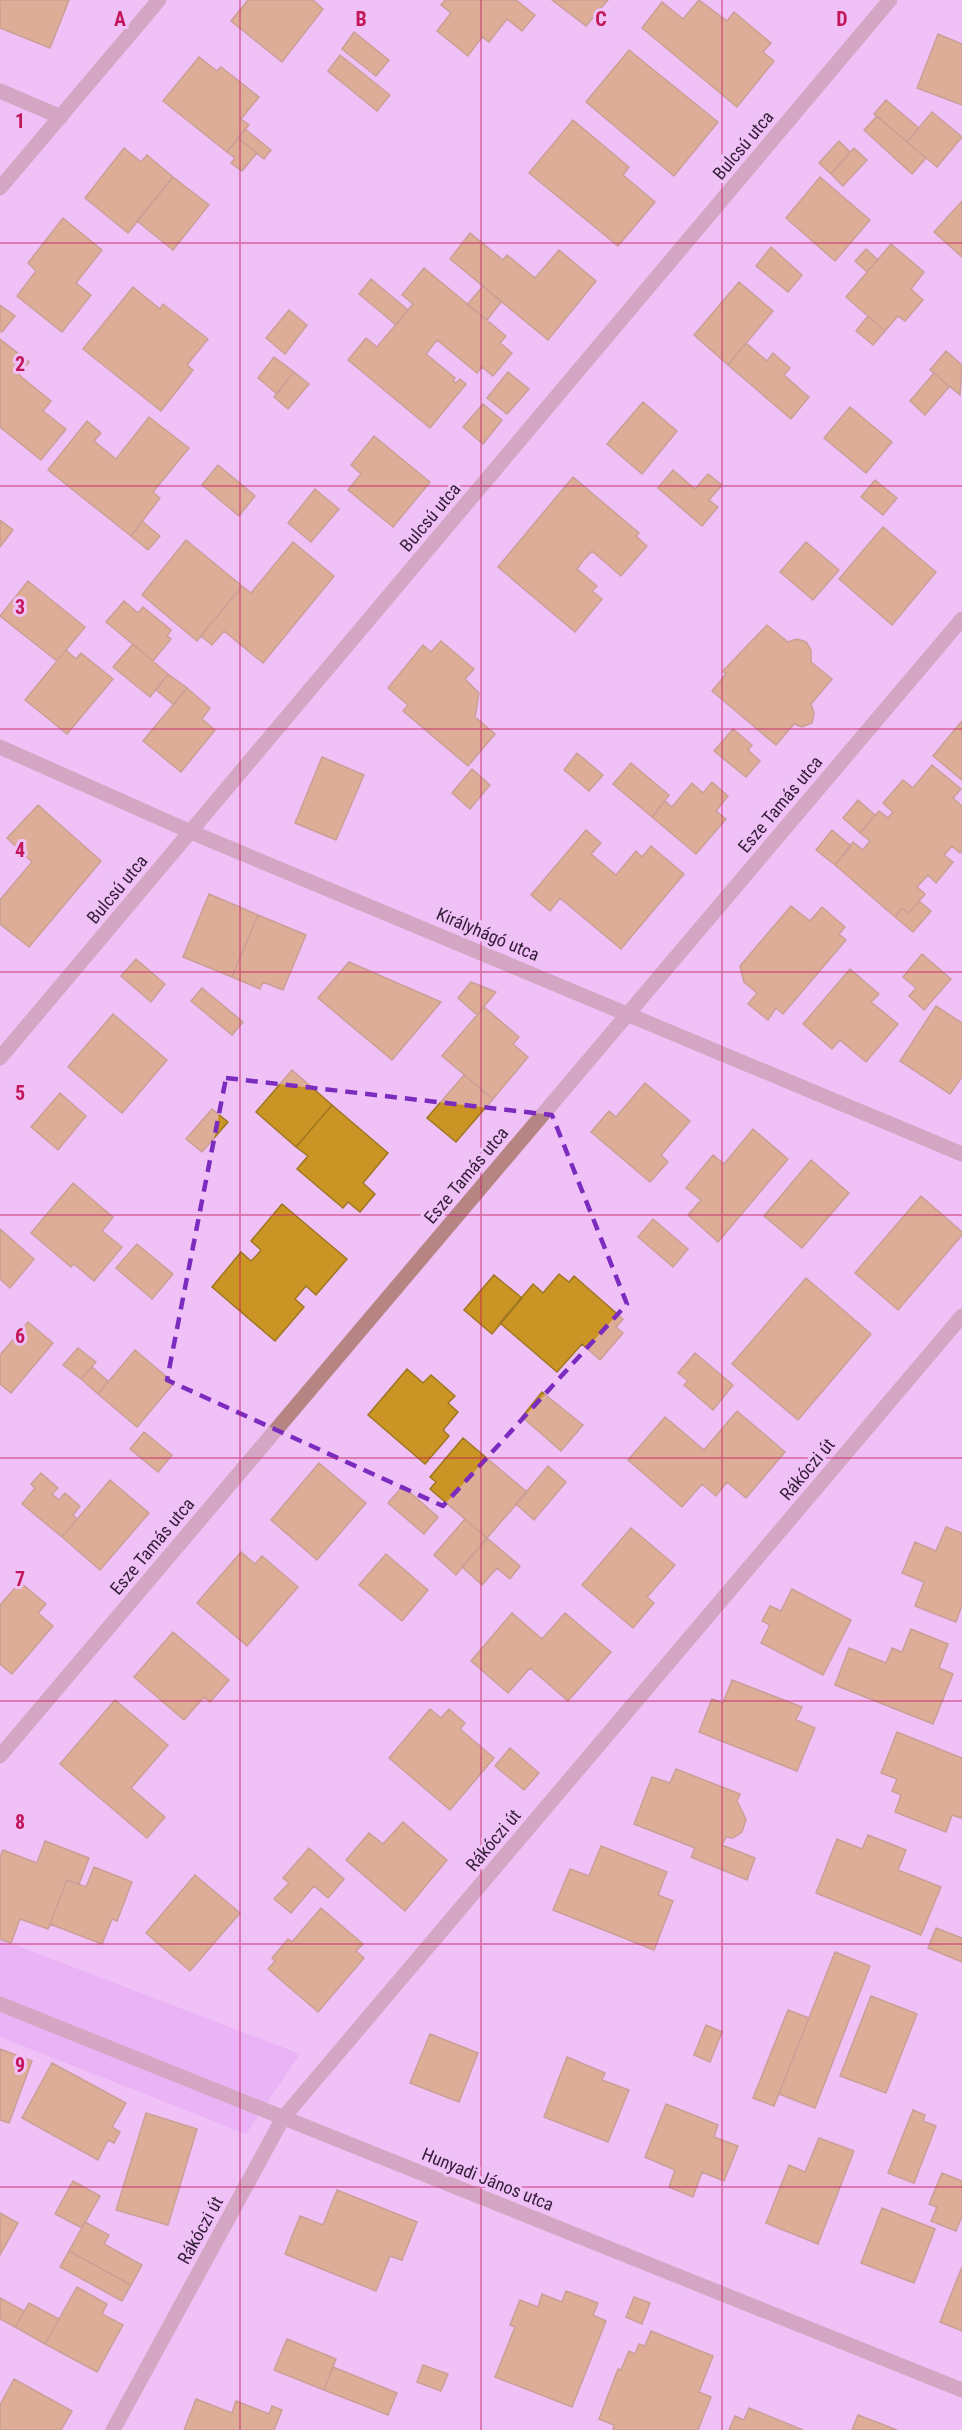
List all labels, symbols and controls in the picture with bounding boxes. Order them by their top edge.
text: A [114,7,126,31]
text: B [355,7,367,31]
text: C [595,7,607,31]
text: D [836,7,848,31]
street label: Bulcsú utca [708,106,778,184]
text: 1 [15,109,25,133]
text: 2 [15,352,25,376]
street label: Bulcsú utca [395,478,465,556]
text: 3 [15,595,25,619]
street label: Esze Tamás utca [734,751,826,857]
text: 4 [15,838,25,862]
street label: Bulcsú utca [82,850,152,928]
street label: Királyhágó utca [433,903,543,965]
text: 5 [15,1081,25,1105]
street label: Esze Tamás utca [420,1122,512,1228]
text: 6 [15,1324,25,1348]
street label: Rákóczi út [775,1434,839,1504]
street label: Esze Tamás utca [106,1493,198,1599]
text: 7 [15,1567,25,1591]
street label: Rákóczi út [461,1805,525,1875]
text: 8 [15,1810,25,1834]
text: 9 [15,2053,25,2077]
street label: Hunyadi János utca [419,2143,557,2215]
street label: Rákóczi út [173,2193,227,2267]

